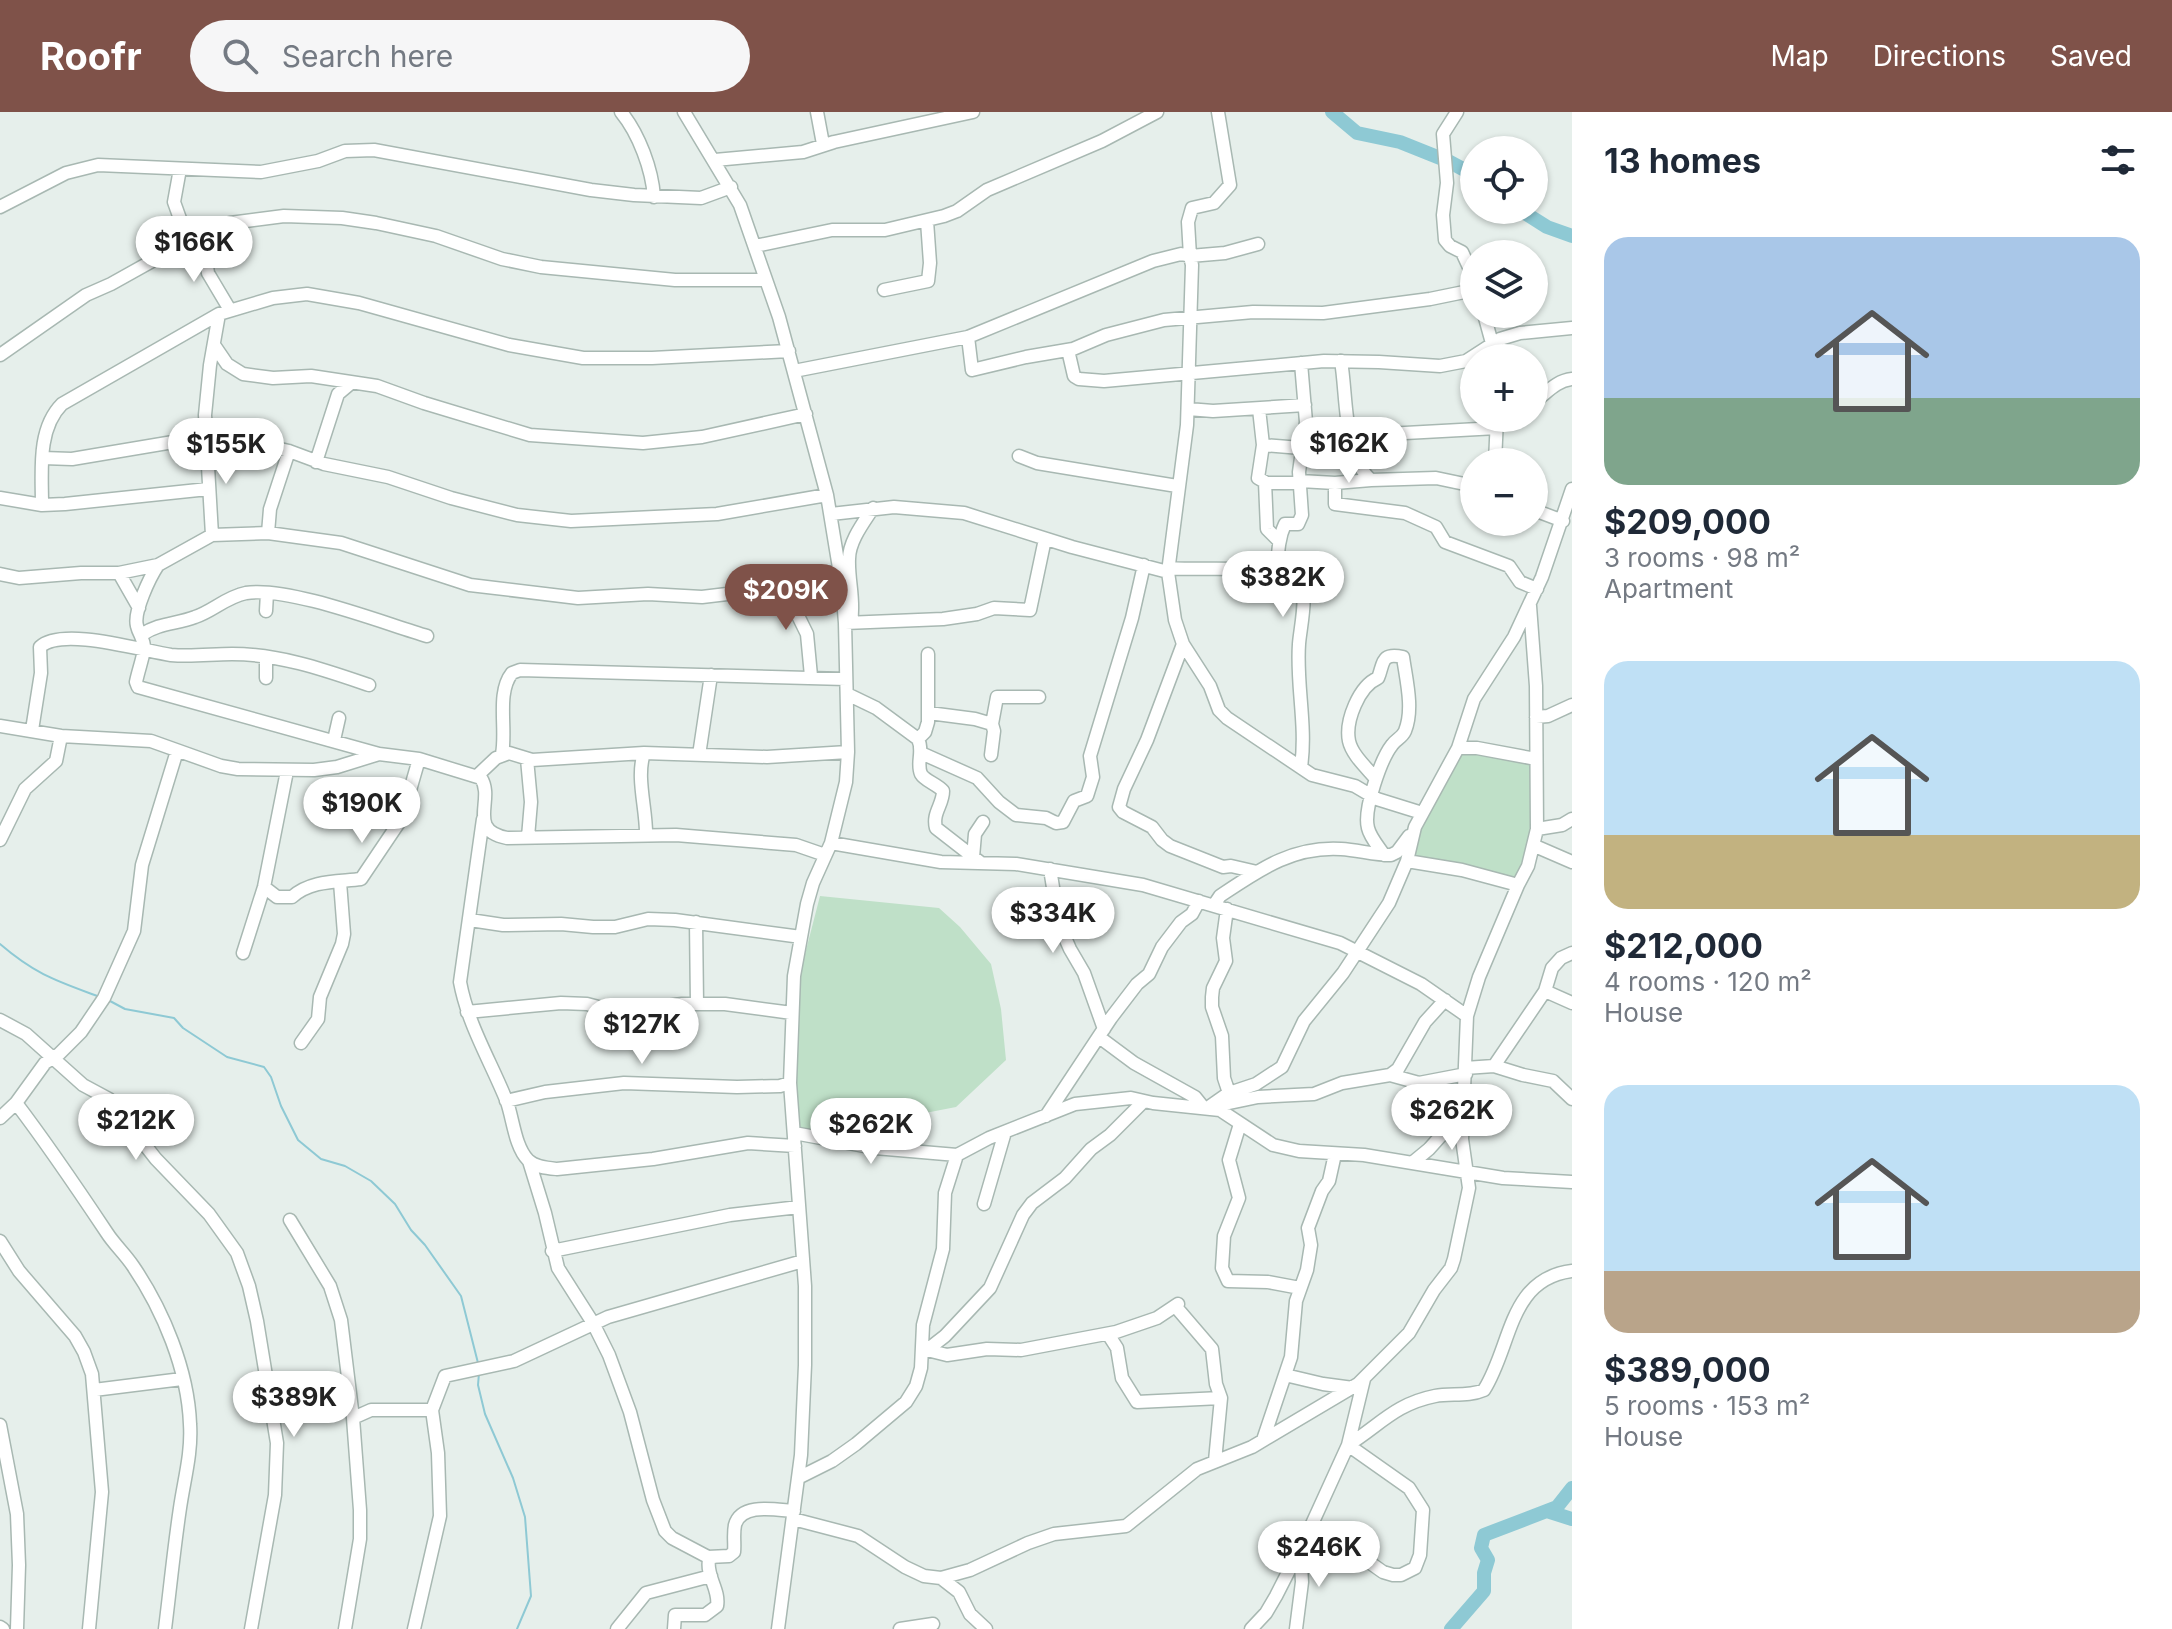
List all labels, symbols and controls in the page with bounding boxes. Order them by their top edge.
search box [190,20,750,92]
text: Roofr [40,33,142,79]
icon: search [218,34,262,78]
text: Search here [282,38,453,74]
text: Map [1770,39,1829,73]
text: Directions [1873,39,2006,73]
text: Saved [2050,39,2132,73]
map controls [1460,136,1548,536]
button: locate [1460,136,1548,224]
icon: filters [2096,138,2140,182]
text: 13 homes [1604,140,1761,181]
pin: $166K [138,216,250,284]
text: $166K [154,226,234,257]
button: layers [1460,240,1548,328]
icon: home [1800,289,1944,433]
button: + [1460,344,1548,432]
pin: $162K [1293,417,1405,485]
pin: $155K [170,418,282,486]
text: $162K [1309,427,1389,458]
text: $155K [186,428,266,459]
button: − [1460,448,1548,536]
text: $209,000 [1604,501,1771,542]
text: 3 rooms · 98 m² [1604,542,1800,573]
pin: $382K [1227,551,1339,619]
text: $382K [1240,561,1326,592]
pin: $209K [730,564,842,632]
text: Apartment [1604,573,1733,604]
text: $209K [743,574,829,605]
icon: home [1800,713,1944,857]
pin: $190K [306,777,418,845]
text: $190K [321,787,403,818]
pin: $334K [997,887,1109,955]
text: $334K [1010,897,1096,928]
text: $212,000 [1604,925,1763,966]
text: 4 rooms · 120 m² [1604,966,1812,997]
text: House [1604,997,1683,1028]
pin: $127K [586,998,698,1066]
text: $127K [603,1008,681,1039]
pin: $262K [1396,1084,1508,1152]
pin: $212K [80,1094,192,1162]
text: $262K [1409,1094,1495,1125]
pin: $262K [815,1098,927,1166]
text: $212K [96,1104,176,1135]
text: $262K [828,1108,914,1139]
icon: home [1800,1137,1944,1281]
text: $389,000 [1604,1349,1771,1390]
pin: $389K [238,1371,350,1439]
text: $389K [251,1381,337,1412]
text: 5 rooms · 153 m² [1604,1390,1810,1421]
text: House [1604,1421,1683,1452]
pin: $246K [1263,1521,1375,1589]
text: $246K [1276,1531,1362,1562]

